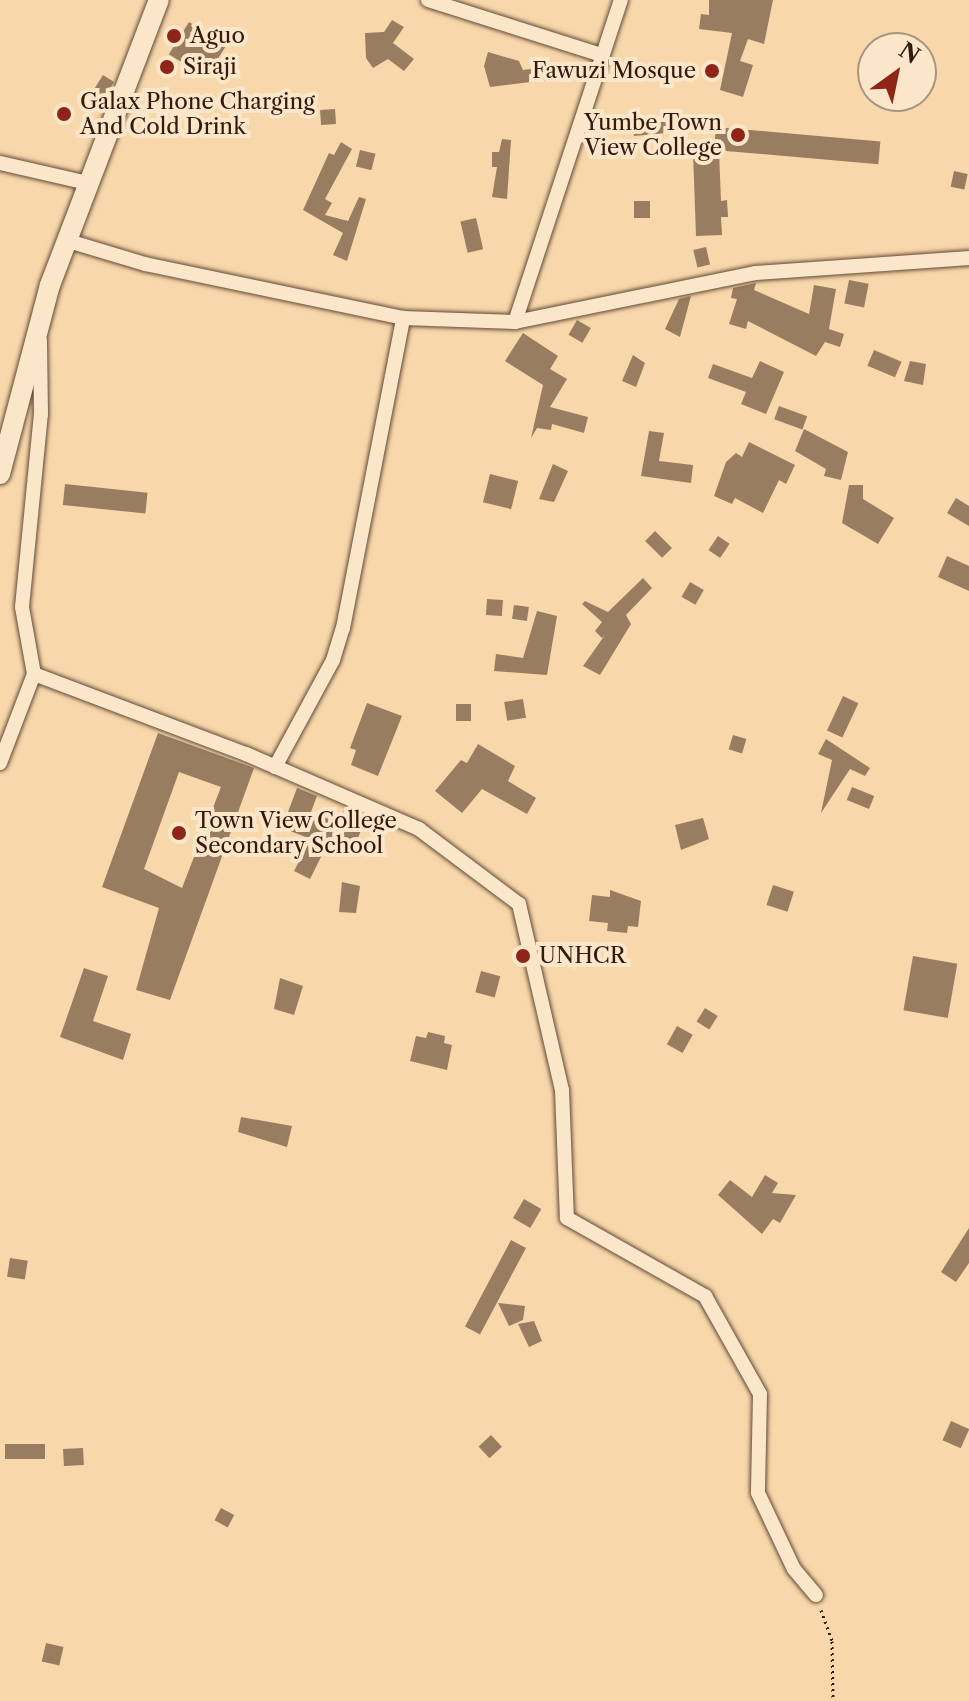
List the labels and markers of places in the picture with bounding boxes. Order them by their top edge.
place label: Aguo [190,23,245,49]
marker: Aguo [165,27,183,45]
place label: Siraji [183,54,237,80]
marker: Siraji [158,58,176,76]
place label: Fawuzi Mosque [532,58,696,84]
marker: Fawuzi Mosque [703,62,721,80]
place label: Galax Phone Charging And Cold Drink [80,88,315,140]
marker: Galax Phone Charging And Cold Drink [55,105,73,123]
place label: Yumbe Town View College [583,109,722,160]
marker: Yumbe Town View College [729,126,747,144]
place label: Town View College Secondary School [195,807,398,858]
marker: Town View College Secondary School [170,824,188,842]
place label: UNHCR [539,943,626,969]
marker: UNHCR [514,947,532,965]

